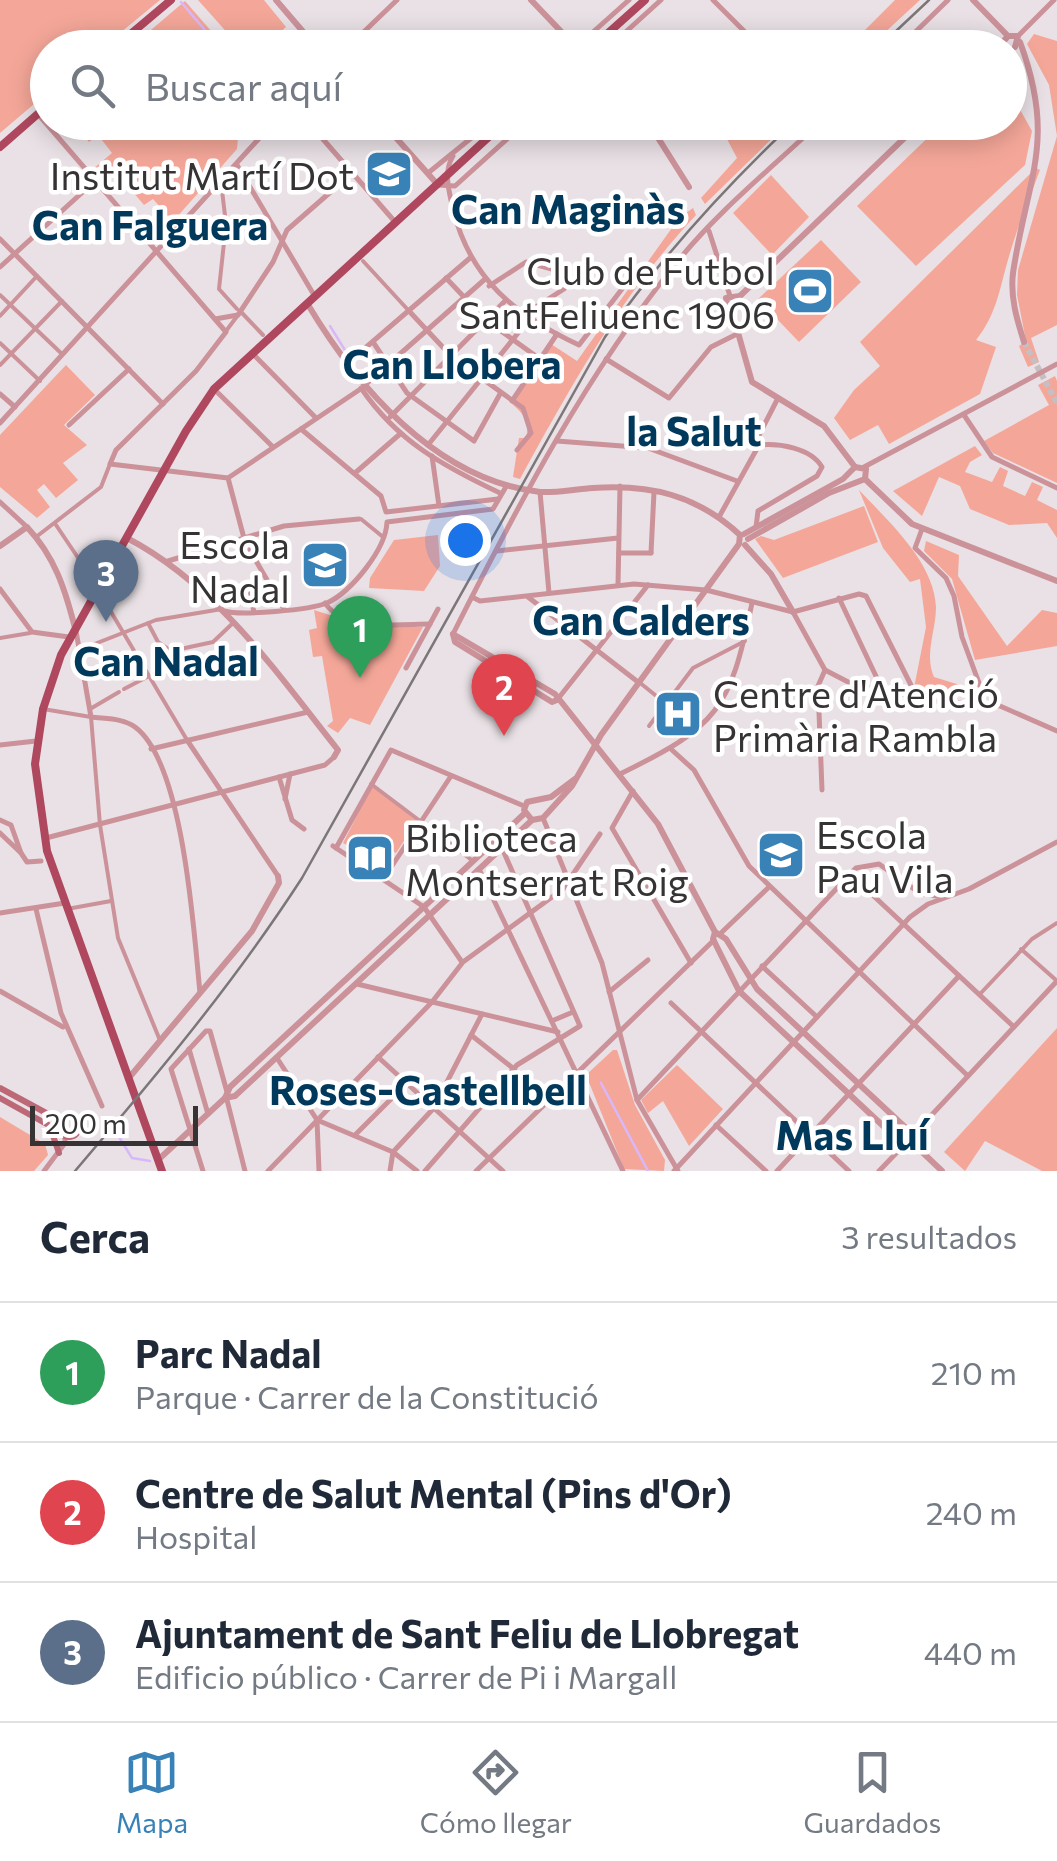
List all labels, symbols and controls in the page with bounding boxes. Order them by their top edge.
search box [30,30,1027,140]
icon: search [65,58,120,113]
text: Buscar aquí [145,62,342,109]
school or university icon: Institut Martí Dot [363,148,415,200]
place label: Institut Martí Dot [50,151,354,198]
district label: Can Maginàs [451,183,685,232]
district label: Can Falguera [32,199,268,248]
place label: Club de Futbol SantFeliuenc 1906 [459,246,775,337]
sports icon: Club de Futbol SantFeliuenc 1906 [784,265,836,317]
district label: Can Llobera [342,338,562,387]
district label: la Salut [626,405,762,454]
your location [440,515,491,566]
place label: Escola Nadal [179,520,290,611]
school or university icon: Escola Nadal [299,539,351,591]
pin: 3 [74,540,138,622]
district label: Can Calders [532,594,750,643]
pin: 1 [328,596,392,678]
district label: Can Nadal [73,635,259,684]
pin: 2 [472,654,536,736]
place label: Centre d'Atenció Primària Rambla [713,669,999,760]
hospital icon: Centre d'Atenció Primària Rambla [652,688,704,740]
place label: Escola Pau Vila [816,810,954,901]
place label: Biblioteca Montserrat Roig [405,813,689,904]
school or university icon: Escola Pau Vila [755,829,807,881]
library icon: Biblioteca Montserrat Roig [344,832,396,884]
district label: Roses-Castellbell [269,1064,587,1113]
scale bar [30,1101,198,1146]
text: 200 m [45,1106,127,1140]
district label: Mas Lluí [775,1109,931,1158]
text: Cerca [40,1210,150,1262]
text: 3 resultados [841,1216,1017,1256]
text: Parc Nadal [135,1329,322,1376]
text: 1 [65,1352,80,1392]
text: 210 m [931,1352,1017,1392]
text: Parque · Carrer de la Constitució [135,1376,599,1416]
text: Centre de Salut Mental (Pins d'Or) [135,1469,732,1516]
text: 2 [63,1492,82,1532]
text: 240 m [926,1492,1017,1532]
text: Hospital [135,1516,257,1556]
text: Ajuntament de Sant Feliu de Llobregat [135,1609,799,1656]
text: 3 [63,1632,82,1672]
text: 440 m [924,1632,1017,1672]
text: Edificio público · Carrer de Pi i Margall [135,1656,677,1696]
tab: Mapa [116,1745,188,1839]
tab: Cómo llegar [420,1745,572,1839]
tab: Guardados [804,1745,941,1839]

